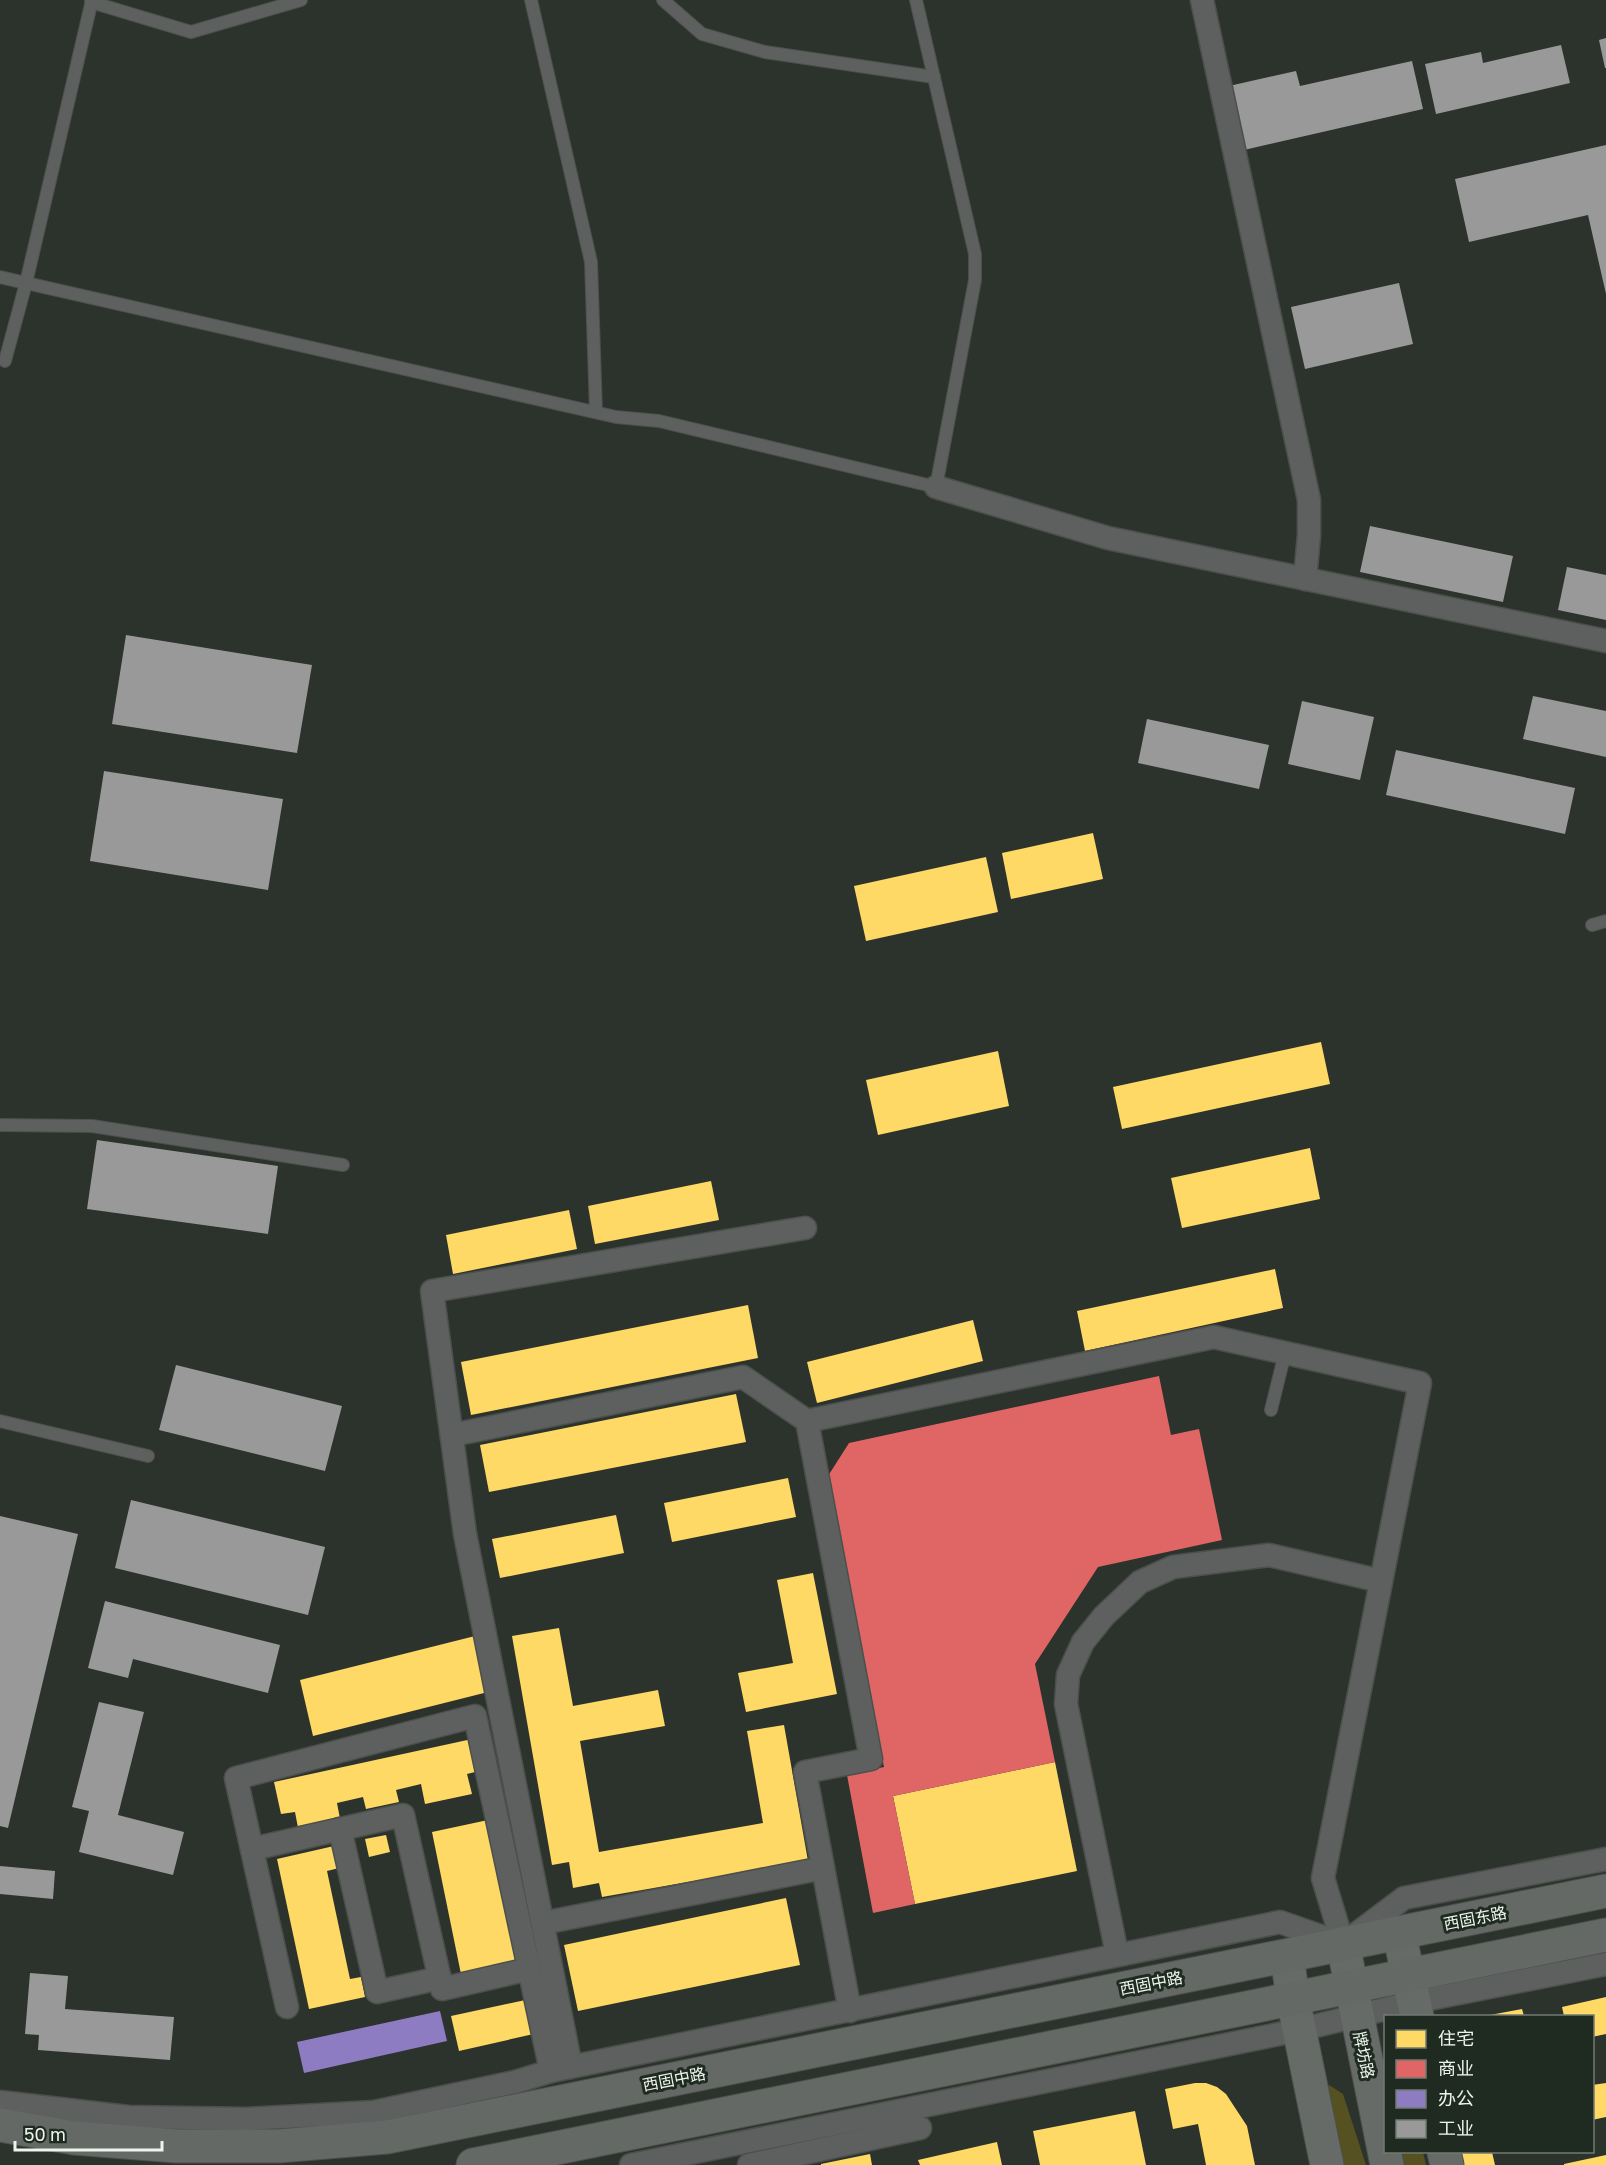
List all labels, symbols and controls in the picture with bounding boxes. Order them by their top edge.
street label: 西固东路 [1442,1902,1508,1934]
street label: 西固中路 [1118,1967,1184,1999]
legend [1384,2015,1594,2153]
text: 住宅 [1438,2027,1474,2049]
street label: 牌坊路 [1349,2029,1379,2081]
text: 商业 [1438,2057,1474,2079]
street label: 西固中路 [641,2063,707,2095]
text: 办公 [1438,2087,1474,2109]
scale bar [15,2114,162,2152]
text: 工业 [1438,2117,1474,2139]
text: 50 m [24,2123,66,2145]

